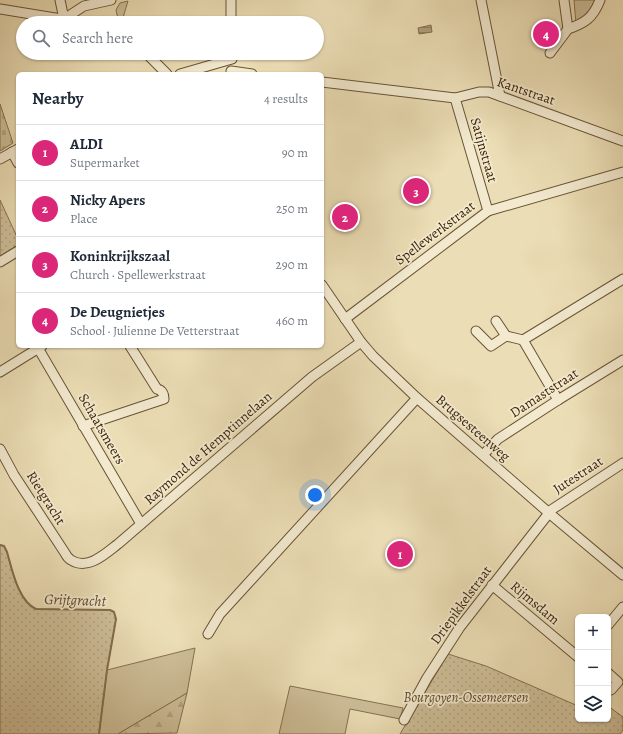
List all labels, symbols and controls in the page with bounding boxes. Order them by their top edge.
search box [16,16,324,60]
pin: 4 [533,19,559,49]
icon: search [30,27,52,49]
text: Search here [62,28,133,48]
street label: Kantstraat [494,72,558,110]
text: Nearby [32,87,83,110]
text: 4 results [264,90,308,107]
street label: Satijnstraat [466,115,502,185]
text: ALDI [70,134,103,154]
text: 1 [43,144,47,161]
text: 90 m [282,144,308,161]
text: Supermarket [70,154,140,171]
pin: 3 [403,176,429,206]
text: Nicky Apers [70,190,145,210]
street label: Spellewerkstraat [391,196,479,269]
text: 2 [42,200,48,217]
text: 250 m [276,200,308,217]
pin: 2 [332,202,358,232]
text: Place [70,210,98,227]
text: Koninkrijkszaal [70,246,170,266]
text: 3 [42,256,48,273]
text: 290 m [276,256,308,273]
text: Church · Spellewerkstraat [70,266,206,283]
text: De Deugnietjes [70,302,165,322]
text: 4 [42,312,48,329]
text: 460 m [276,312,308,329]
text: School · Julienne De Vetterstraat [70,322,240,339]
street label: Damaststraat [506,364,582,422]
street label: Raymond de Hemptinnelaan [140,387,276,509]
street label: Schaatsmeers [74,390,130,468]
street label: Brugsesteenweg [432,390,514,466]
street label: Jutestraat [549,452,607,498]
street label: Rietgracht [22,468,70,529]
your location [305,485,325,505]
pin: 1 [387,539,413,569]
street label: Driepikkelstraat [426,561,496,648]
street label: Rijmsdam [506,577,564,629]
water label: Grijtgracht [44,589,107,611]
map controls [575,614,611,722]
button: + [575,614,611,650]
button: − [575,650,611,686]
button: layers [575,686,611,722]
park label: Bourgoyen-Ossemeersen [404,688,528,707]

